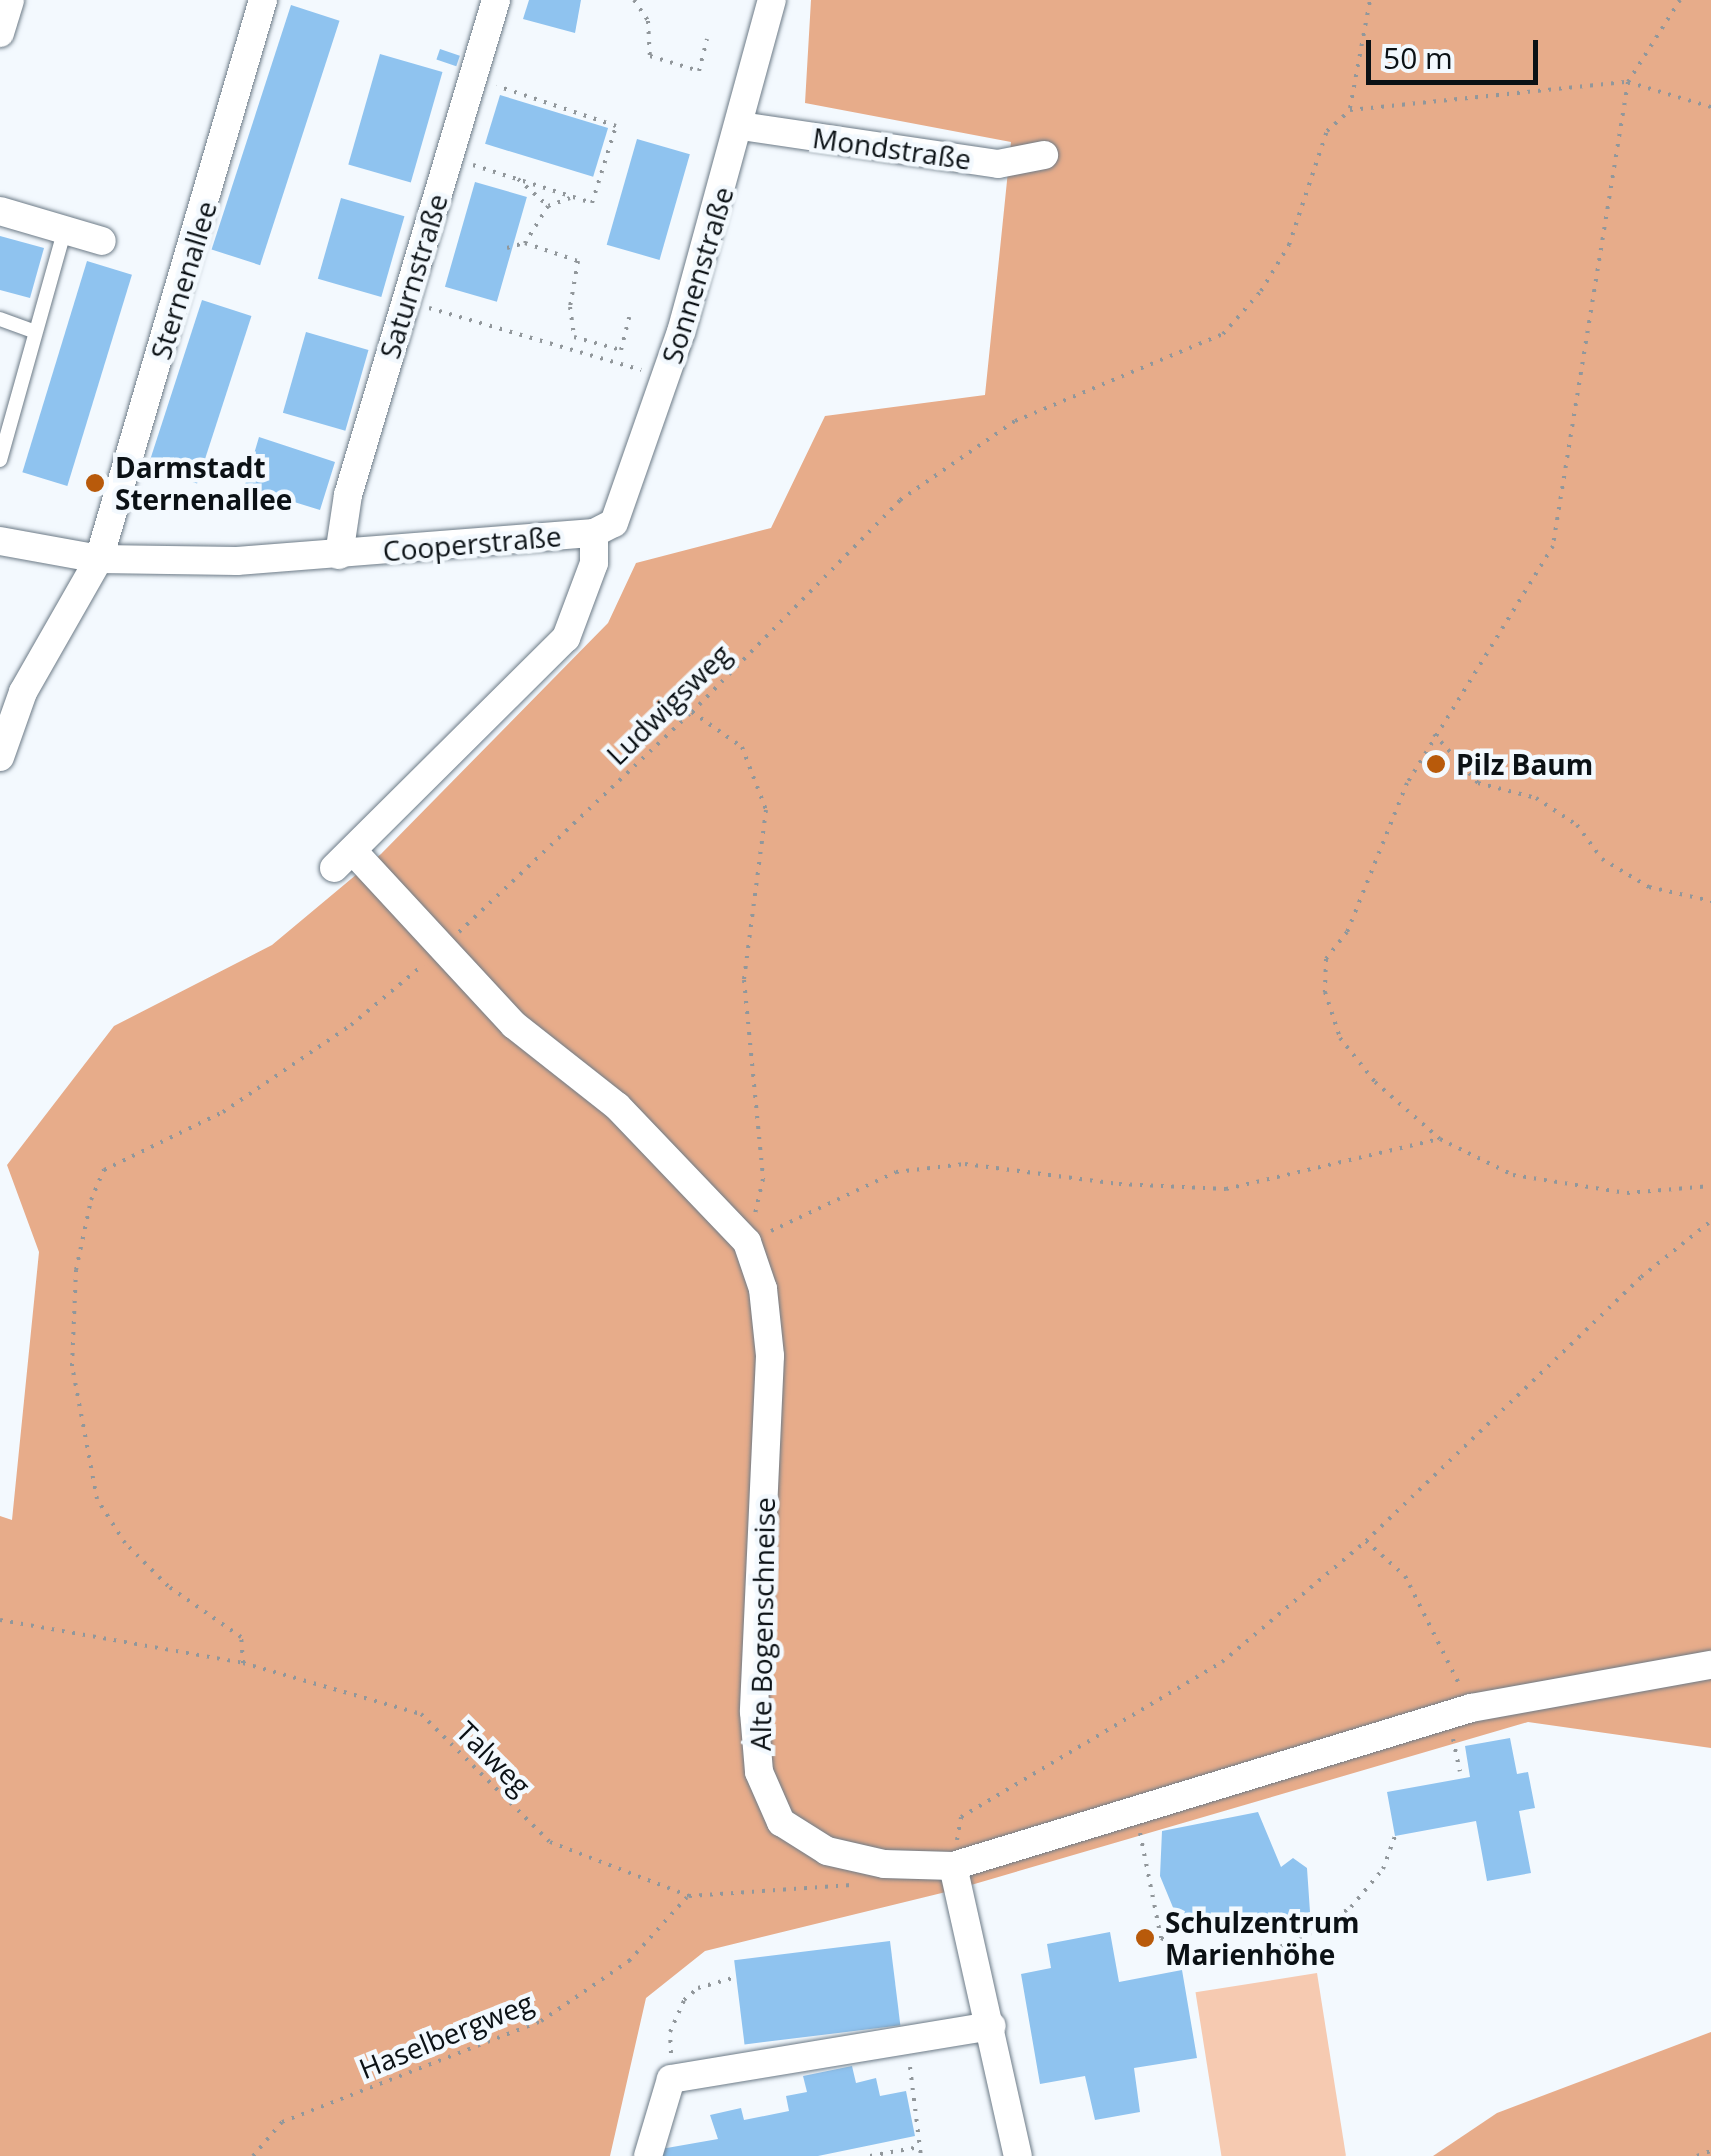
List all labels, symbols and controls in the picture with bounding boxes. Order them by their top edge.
scale bar [1371,20,1544,82]
text: 50 m [1383,37,1453,78]
street label: Mondstraße [811,120,973,176]
street label: Sonnenstraße [654,183,740,367]
street label: Saturnstraße [372,190,454,362]
street label: Sternenallee [143,197,223,363]
place label: Darmstadt Sternenallee [115,450,292,516]
marker: Darmstadt Sternenallee [84,472,106,494]
street label: Cooperstraße [381,518,563,568]
street label: Ludwigsweg [599,637,737,771]
place label: Pilz Baum [1456,747,1593,781]
marker: Pilz Baum [1425,753,1447,775]
street label: Alte Bogenschneise [743,1497,781,1751]
street label: Talweg [450,1714,538,1802]
place label: Schulzentrum Marienhöhe [1165,1905,1360,1971]
marker: Schulzentrum Marienhöhe [1134,1927,1156,1949]
street label: Haselbergweg [354,1985,538,2085]

